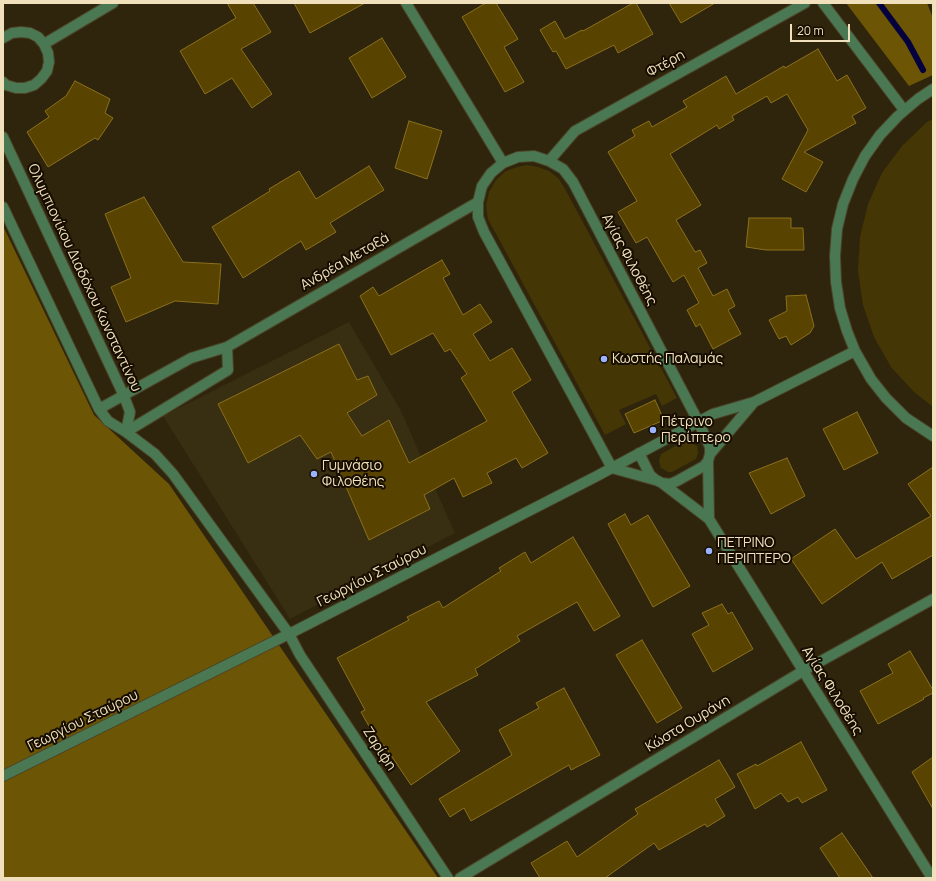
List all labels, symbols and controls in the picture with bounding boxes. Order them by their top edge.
scale bar [792,16,852,42]
text: 20 m [797,22,824,39]
street label: Φτέρη [644,47,688,81]
street label: Ολυμπιονίκου Διαδόχου Κωνσταντίνου [24,161,144,395]
street label: Αγίας Φιλοθέης [598,211,660,309]
street label: Ανδρέα Μεταξά [298,230,392,294]
place label: Κωστής Παλαμάς [612,351,723,367]
marker: Κωστής Παλαμάς [599,354,609,364]
place label: Πέτρινο Περίπτερο [661,414,731,446]
marker: Πέτρινο Περίπτερο [648,425,658,435]
place label: Γυμνάσιο Φιλοθέης [322,458,384,490]
marker: Γυμνάσιο Φιλοθέης [309,469,319,479]
place label: ΠΕΤΡΙΝΟ ΠΕΡΙΠΤΕΡΟ [717,535,791,568]
street label: Γεωργίου Σταύρου [314,541,430,611]
marker: ΠΕΤΡΙΝΟ ΠΕΡΙΠΤΕΡΟ [704,546,714,556]
street label: Αγίας Φιλοθέης [798,643,866,739]
street label: Γεωργίου Σταύρου [25,687,141,755]
street label: Κώστα Ουράνη [643,692,733,756]
street label: Ζαρίφη [359,724,399,774]

